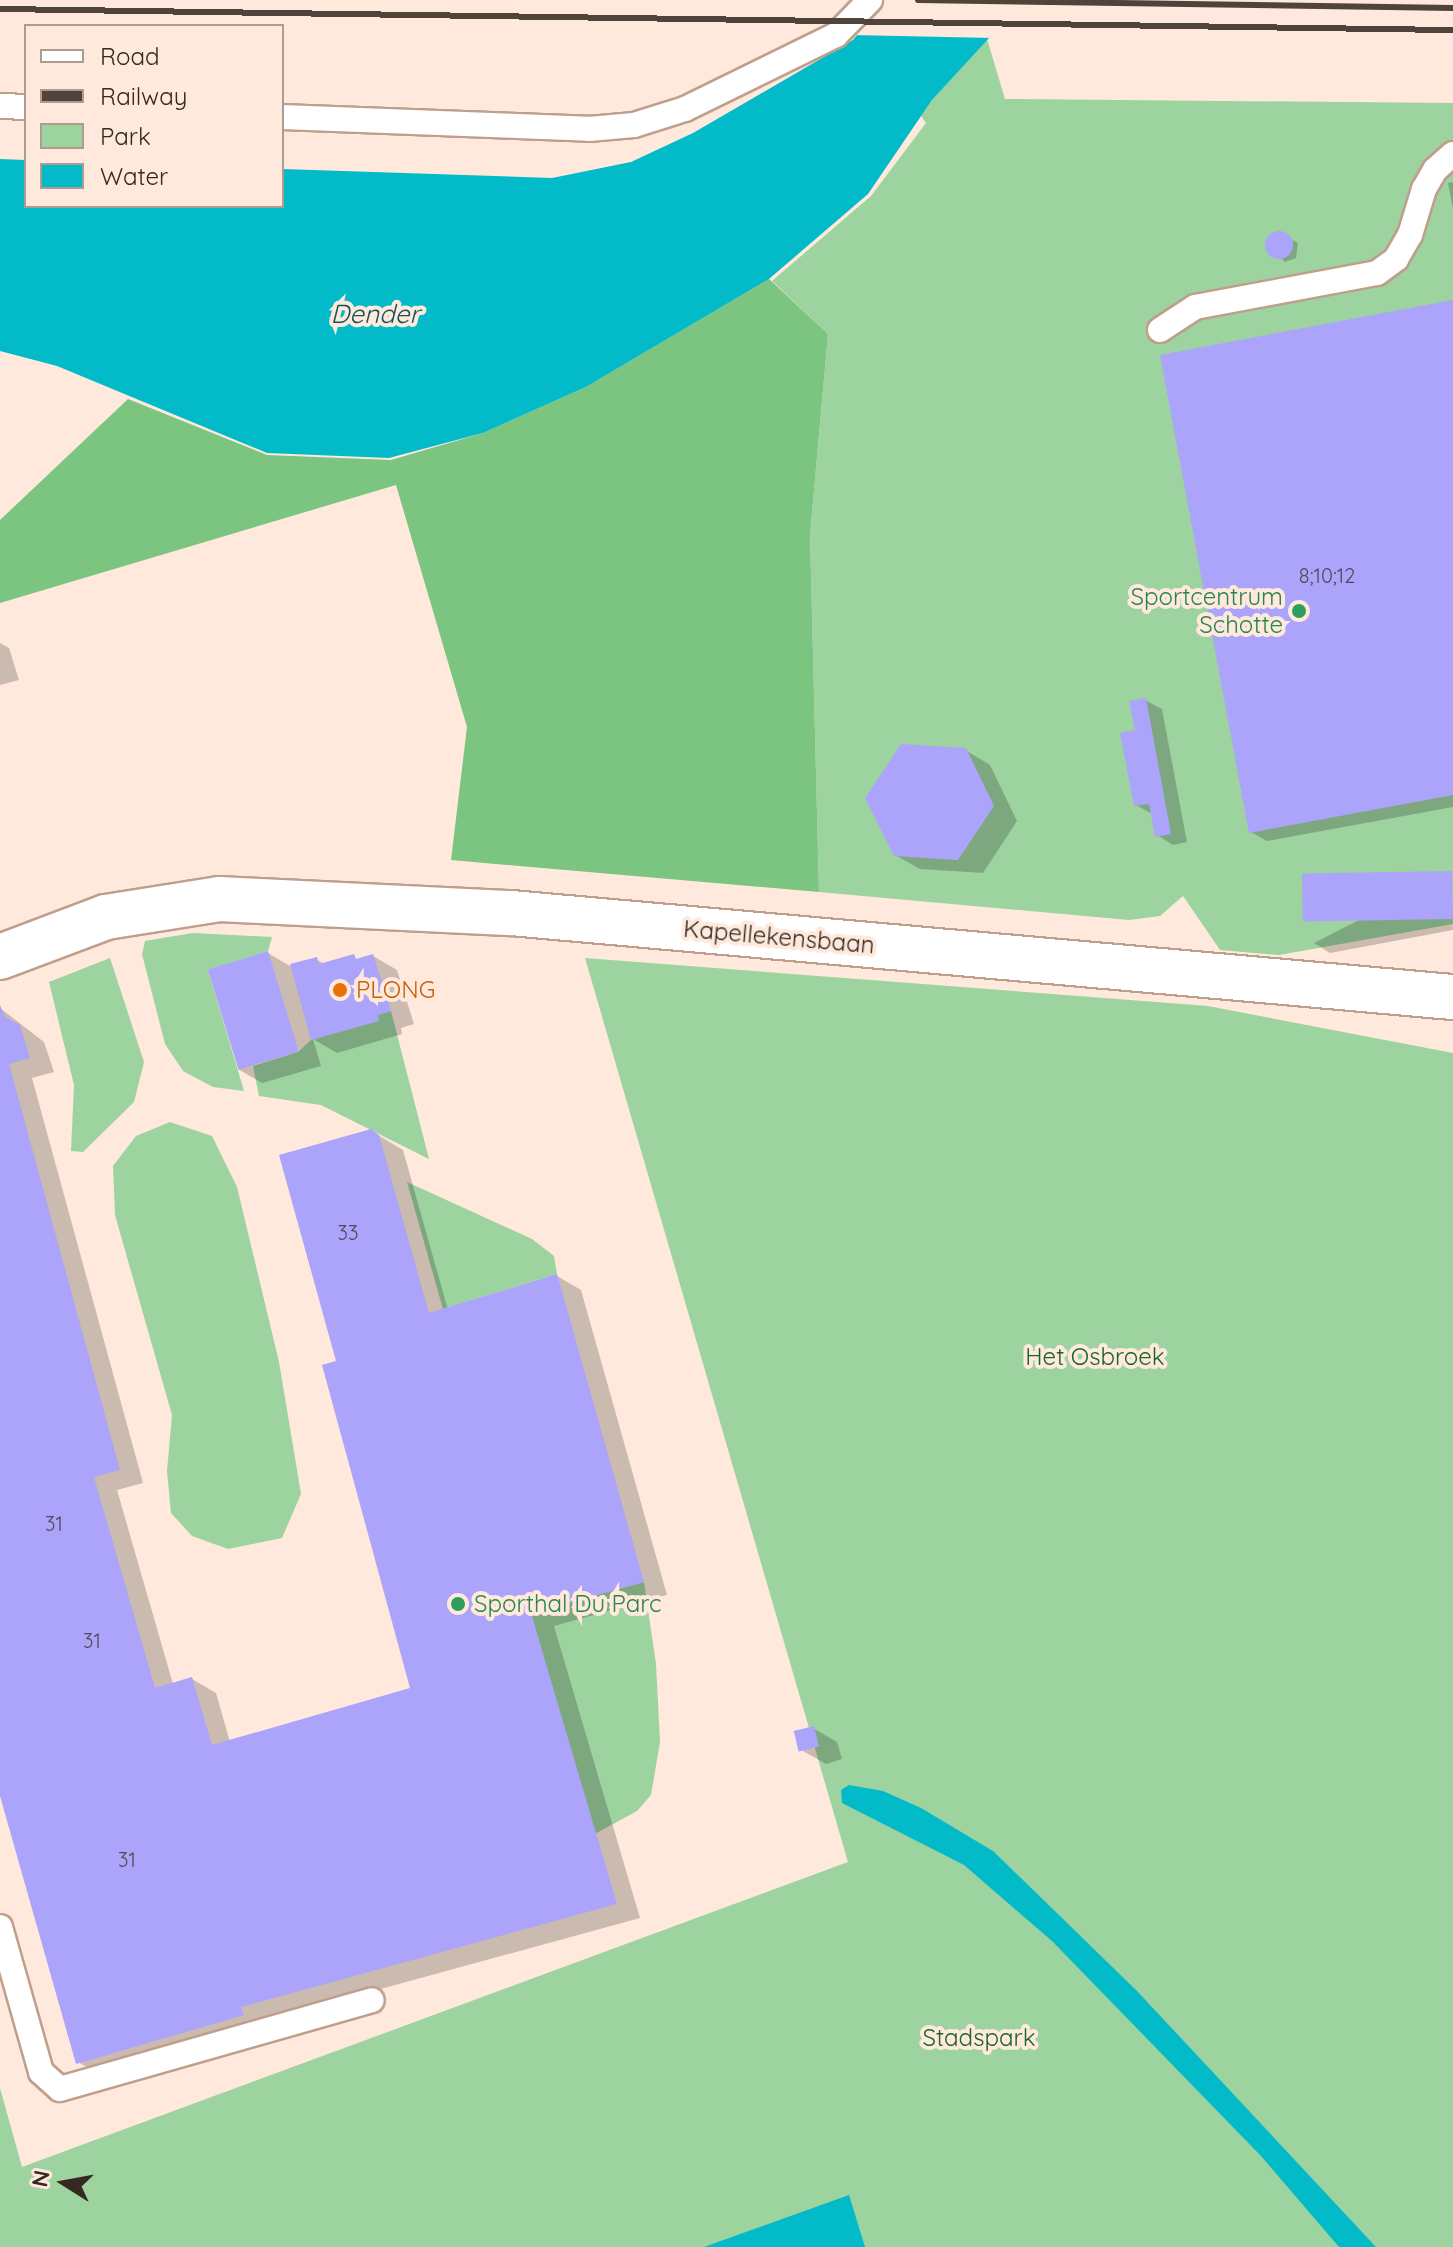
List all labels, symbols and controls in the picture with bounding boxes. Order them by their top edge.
legend [24,24,284,208]
text: Road [100,41,160,71]
text: Railway [100,81,187,111]
text: Park [100,121,151,151]
text: Water [100,161,168,191]
water label: Dender [330,298,420,330]
house number: 8;10;12 [1299,563,1355,587]
place label: Sportcentrum Schotte [1130,583,1283,639]
marker: Sportcentrum Schotte [1290,602,1308,620]
street label: Kapellekensbaan [682,914,876,960]
place label: PLONG [356,976,435,1004]
marker: PLONG [331,981,349,999]
house number: 33 [338,1220,358,1244]
park label: Het Osbroek [1025,1343,1165,1371]
house number: 31 [45,1511,63,1535]
place label: Sporthal Du Parc [474,1590,661,1618]
marker: Sporthal Du Parc [449,1595,467,1613]
house number: 31 [83,1628,101,1652]
house number: 31 [118,1847,136,1871]
park label: Stadspark [922,2024,1036,2052]
north arrow [24,2143,104,2223]
text: N [25,2168,56,2189]

